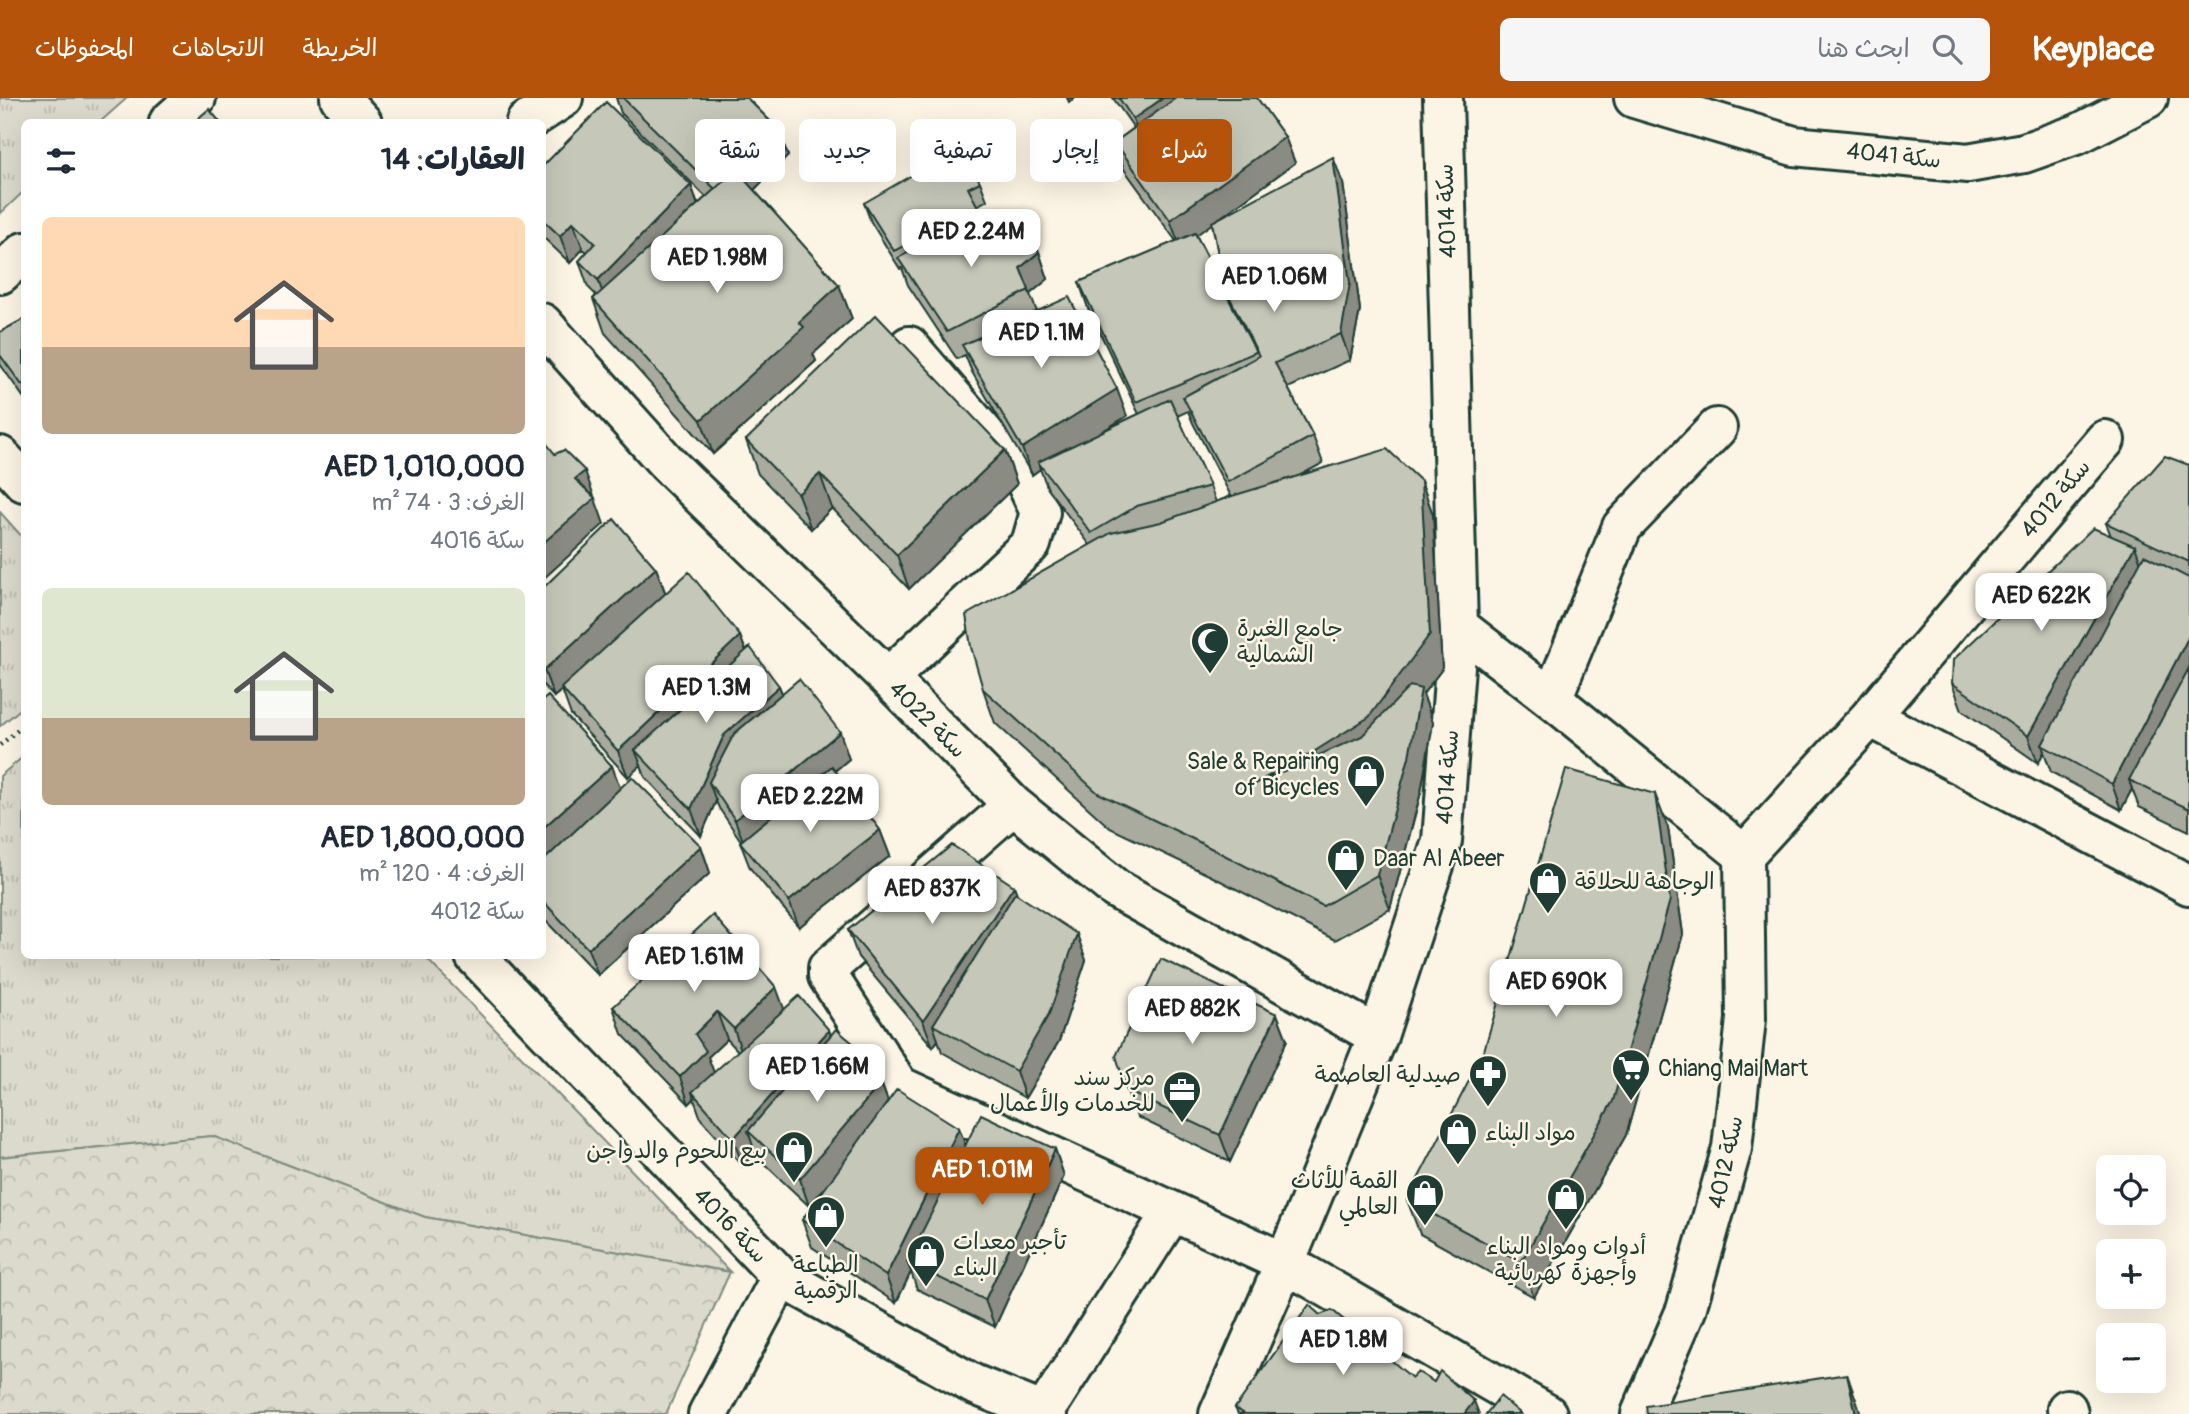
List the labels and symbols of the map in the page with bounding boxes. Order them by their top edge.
street label: سكة 4041 [1845,136,1943,175]
street label: سكة 4014 [1430,163,1463,259]
pin: AED 2.24M [891,209,1051,269]
pin: AED 1.98M [637,236,797,295]
pin: AED 1.06M [1194,254,1354,314]
pin: AED 1.1M [969,310,1113,370]
street label: سكة 4012 [2014,453,2097,544]
pin: AED 622K [1969,574,2113,633]
place label: جامع الغبرة الشمالية [1237,614,1343,669]
mosque icon: جامع الغبرة الشمالية [1189,620,1231,675]
pin: AED 1.3M [634,666,778,725]
street label: سكة 4022 [883,674,973,764]
street label: سكة 4014 [1430,729,1465,825]
place label: Sale & Repairing of Bicycles [1187,747,1339,802]
shop icon: Sale & Repairing of Bicycles [1345,753,1387,808]
pin: AED 2.22M [730,774,890,834]
shop icon: Daar Al Abeer [1325,837,1367,892]
place label: Daar Al Abeer [1373,844,1505,873]
shop icon: الوجاهة للحلاقة [1527,860,1569,915]
pin: AED 837K [860,866,1004,926]
place label: الوجاهة للحلاقة [1575,867,1715,896]
pin: AED 1.61M [614,934,774,994]
pin: AED 690K [1484,960,1628,1019]
pin: AED 882K [1120,986,1264,1046]
pin: AED 1.66M [737,1044,897,1104]
supermarket icon: Chiang Mai Mart [1610,1047,1652,1102]
pharmacy icon: صيدلية العاصمة [1467,1053,1509,1108]
place label: Chiang Mai Mart [1658,1054,1809,1083]
place label: صيدلية العاصمة [1315,1060,1461,1089]
place label: مركز سند للخدمات والأعمال [990,1063,1155,1118]
office icon: مركز سند للخدمات والأعمال [1161,1069,1203,1124]
shop icon: مواد البناء [1437,1111,1479,1166]
street label: سكة 4012 [1702,1113,1749,1211]
place label: مواد البناء [1485,1118,1576,1147]
shop icon: بيع اللحوم والدواجن [773,1129,815,1184]
place label: بيع اللحوم والدواجن [586,1136,767,1167]
pin: AED 1.01M [902,1148,1062,1207]
place label: القمة للأثاث العالمي [1291,1164,1398,1227]
shop icon: القمة للأثاث العالمي [1404,1172,1446,1227]
shop icon: أدوات ومواد البناء وأجهزة كهربائية [1545,1176,1587,1231]
street label: سكة 4016 [687,1181,774,1270]
shop icon: الطباعة الرقمية [805,1194,847,1249]
place label: تأجير معدات البناء [953,1227,1067,1282]
place label: أدوات ومواد البناء وأجهزة كهربائية [1486,1232,1646,1287]
shop icon: تأجير معدات البناء [905,1233,947,1288]
place label: الطباعة الرقمية [793,1250,859,1305]
pin: AED 1.8M [1271,1318,1415,1377]

